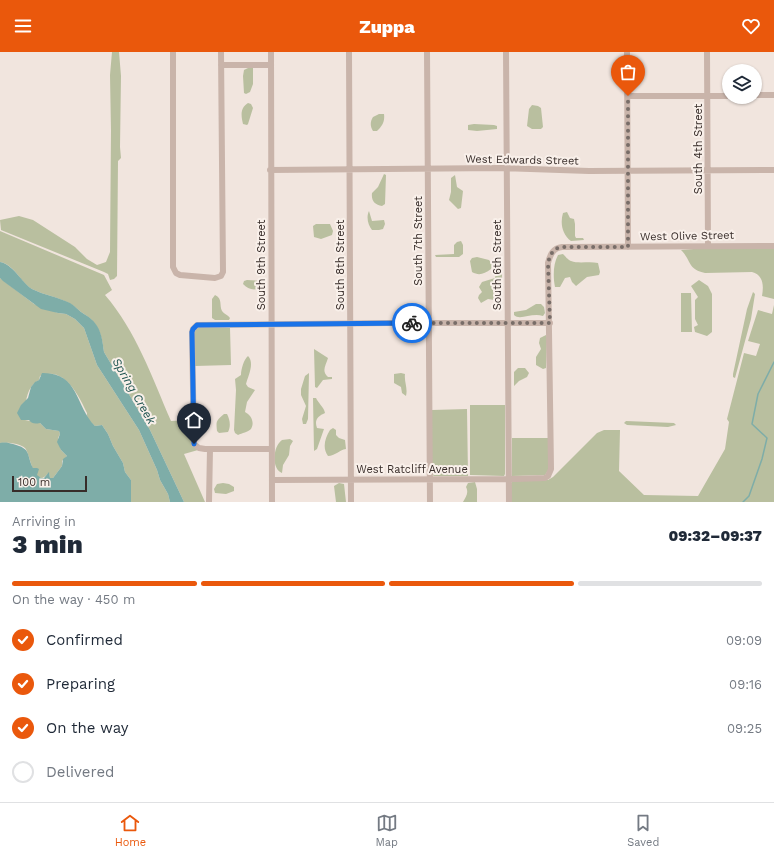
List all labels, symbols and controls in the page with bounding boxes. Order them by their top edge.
icon: menu [12,15,34,37]
icon: heart [740,15,762,37]
text: Zuppa [359,16,415,37]
pin [611,55,645,96]
icon: bag [617,61,639,83]
map controls [722,64,762,104]
button: layers [722,64,762,104]
street label: South 4th Street [692,103,705,194]
street label: West Edwards Street [465,153,579,167]
street label: South 7th Street [412,196,425,286]
street label: South 9th Street [255,219,268,310]
street label: South 8th Street [334,219,347,310]
street label: South 6th Street [491,219,504,310]
street label: West Olive Street [640,229,735,243]
courier [392,303,432,343]
icon: bike [401,312,423,334]
water label: Spring Creek [109,355,159,427]
pin [177,403,211,444]
icon: home [183,409,205,431]
street label: West Ratcliff Avenue [356,463,468,476]
scale bar [12,474,87,493]
text: 100 m [18,476,50,489]
text: Arriving in [12,514,76,529]
text: 09:32–09:37 [668,527,762,545]
text: 3 min [12,529,83,559]
text: On the way · 450 m [12,592,135,607]
icon: check [12,629,34,651]
text: Confirmed [46,631,123,649]
text: 09:09 [726,633,762,648]
icon: check [12,673,34,695]
text: Preparing [46,675,115,693]
text: 09:16 [729,677,762,692]
icon: check [12,717,34,739]
text: On the way [46,719,128,737]
text: 09:25 [727,721,762,736]
text: Delivered [46,763,114,781]
tab: Home [115,812,146,849]
tab: Map [376,812,398,849]
tab: Saved [627,812,659,849]

